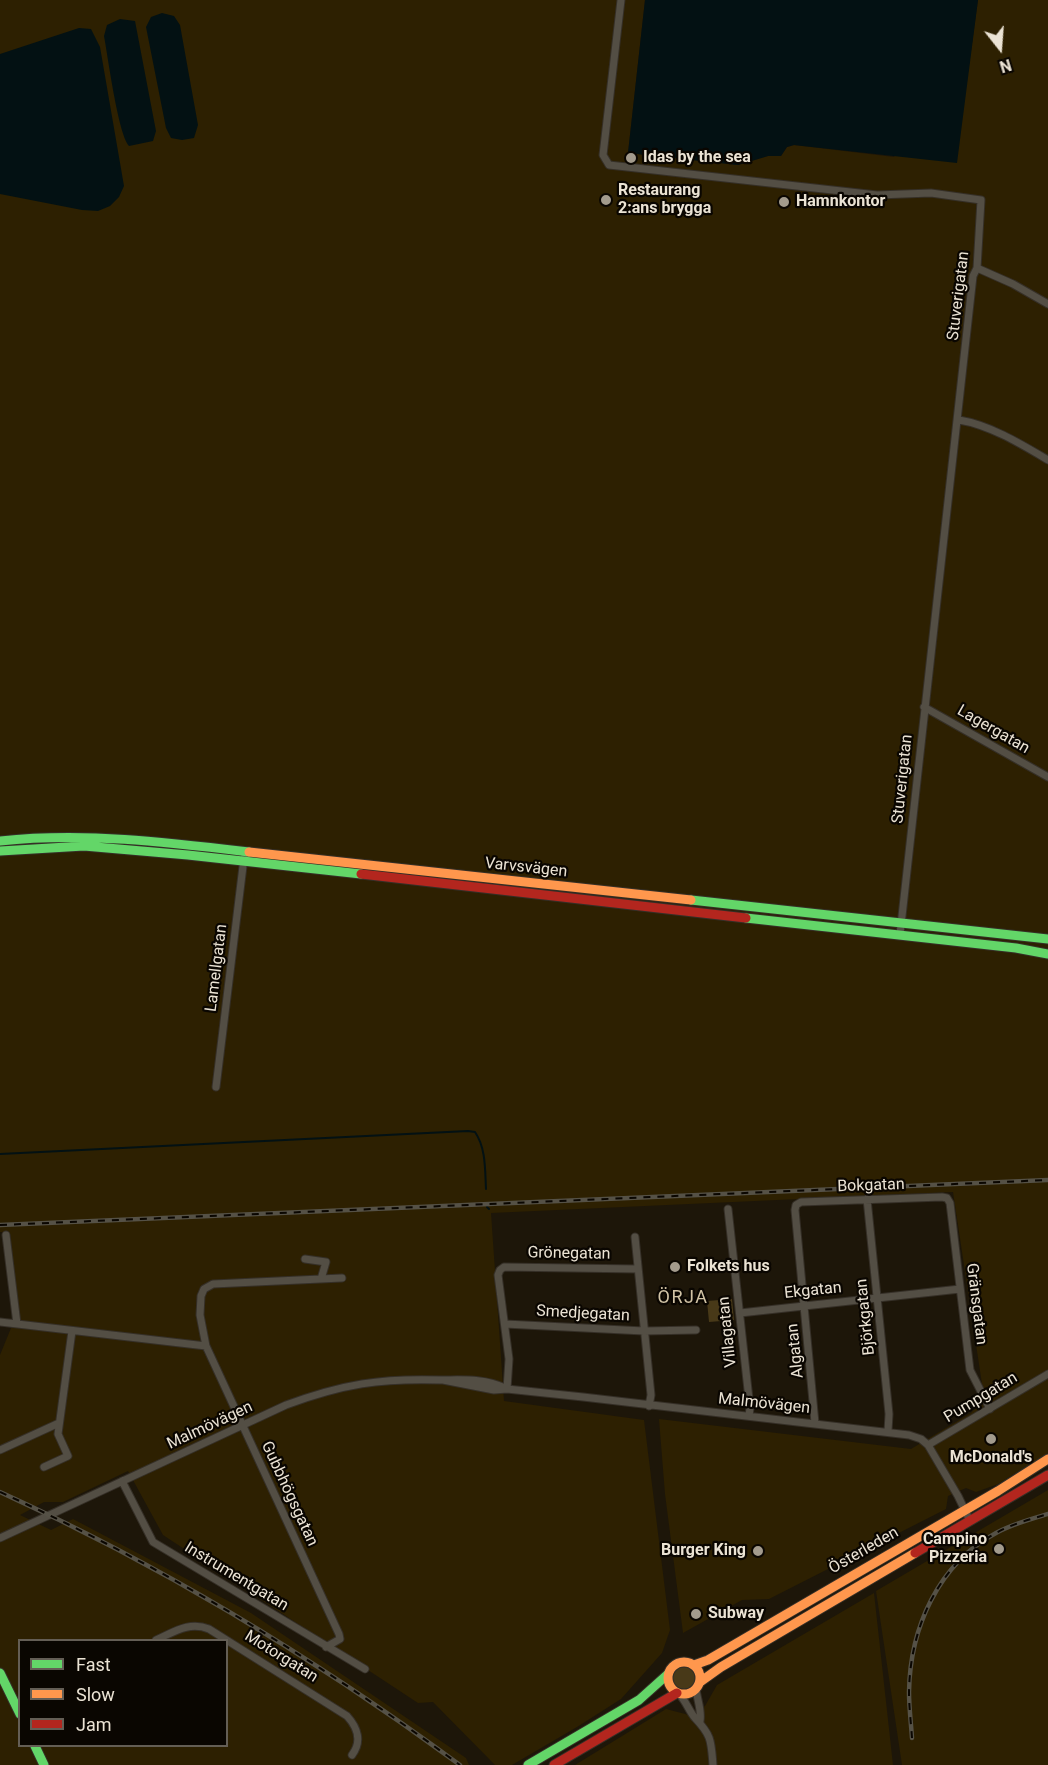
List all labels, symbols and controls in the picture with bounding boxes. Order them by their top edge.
north arrow [970,18,1030,78]
text: N [997,55,1014,76]
place label: Idas by the sea [643,148,751,168]
marker: Idas by the sea [624,151,638,165]
place label: Restaurang 2:ans brygga [618,181,711,219]
place label: Hamnkontor [796,192,885,212]
marker: Restaurang 2:ans brygga [599,193,613,207]
marker: Hamnkontor [777,195,791,209]
street label: Stuverigatan [944,250,974,342]
street label: Lagergatan [953,702,1033,758]
street label: Stuverigatan [889,734,917,824]
street label: Varvsvägen [484,854,568,882]
street label: Lamellgatan [202,923,232,1013]
street label: Bokgatan [837,1175,905,1197]
street label: Grönegatan [527,1244,611,1264]
place label: Folkets hus [687,1257,770,1277]
marker: Folkets hus [668,1260,682,1274]
street label: Gränsgatan [961,1262,991,1346]
street label: Ekgatan [783,1278,843,1304]
street label: Björkgatan [852,1278,880,1356]
district label: ÖRJA [658,1287,708,1309]
street label: Villagatan [715,1296,741,1368]
street label: Smedjegatan [536,1302,630,1326]
street label: Algatan [784,1323,808,1379]
street label: Pumpgatan [941,1369,1021,1427]
street label: Malmövägen [717,1390,811,1418]
street label: Malmövägen [164,1398,256,1454]
marker: McDonald's [984,1432,998,1446]
street label: Gubbhögsgatan [256,1439,322,1549]
place label: McDonald's [950,1448,1032,1468]
street label: Österleden [826,1523,902,1579]
place label: Campino Pizzeria [923,1530,987,1568]
street label: Instrumentgatan [180,1538,292,1616]
place label: Burger King [661,1541,746,1561]
marker: Campino Pizzeria [992,1542,1006,1556]
marker: Burger King [751,1544,765,1558]
place label: Subway [708,1604,764,1624]
marker: Subway [689,1607,703,1621]
street label: Motorgatan [241,1627,321,1687]
legend [18,1639,228,1747]
text: Fast [76,1654,111,1675]
text: Slow [76,1684,115,1705]
text: Jam [76,1714,112,1735]

